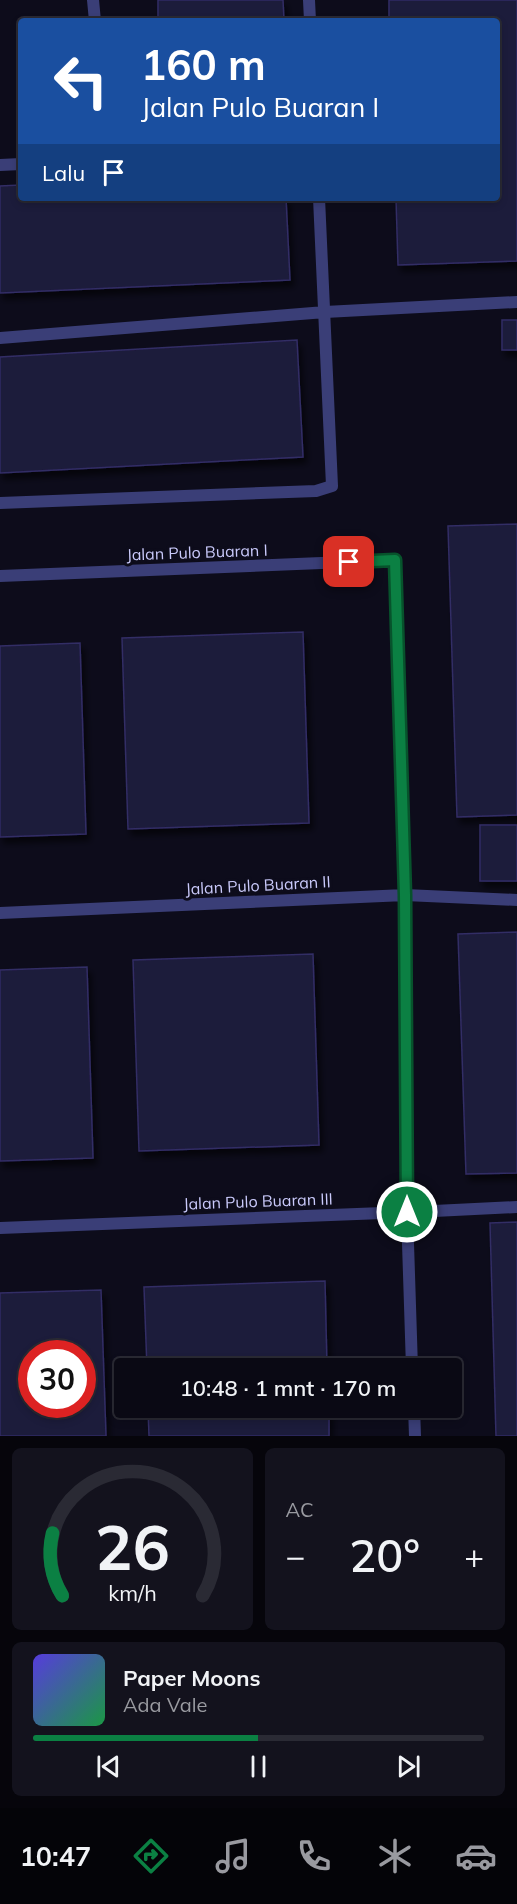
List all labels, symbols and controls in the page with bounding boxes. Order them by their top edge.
text: 160 m [141,38,266,91]
icon: left [42,42,120,120]
text: Jalan Pulo Buaran I [141,90,379,124]
icon: arrive [97,156,130,189]
text: Lalu [42,159,85,187]
pin [323,536,374,587]
street label: Jalan Pulo Buaran I [126,540,268,564]
icon: arrive [332,545,365,578]
street label: Jalan Pulo Buaran II [185,871,331,899]
position arrow [375,1180,439,1244]
street label: Jalan Pulo Buaran III [183,1188,333,1214]
speed limit sign: 30 [18,1340,96,1418]
text: 10:48 · 1 mnt · 170 m [180,1374,396,1402]
text: AC [286,1497,314,1522]
text: 26 [95,1507,170,1586]
text: 20° [349,1527,420,1583]
text: − [286,1535,305,1576]
text: + [464,1535,484,1576]
text: km/h [108,1579,156,1606]
text: Paper Moons [123,1664,261,1692]
text: Ada Vale [123,1692,207,1717]
icon: previous [92,1750,125,1783]
icon: pause [242,1750,275,1783]
icon: next [392,1750,425,1783]
icon: directions [130,1835,172,1877]
icon: music [212,1835,254,1877]
icon: phone [293,1835,335,1877]
icon: climate [374,1835,416,1877]
icon: car [455,1835,497,1877]
text: 10:47 [20,1839,91,1873]

